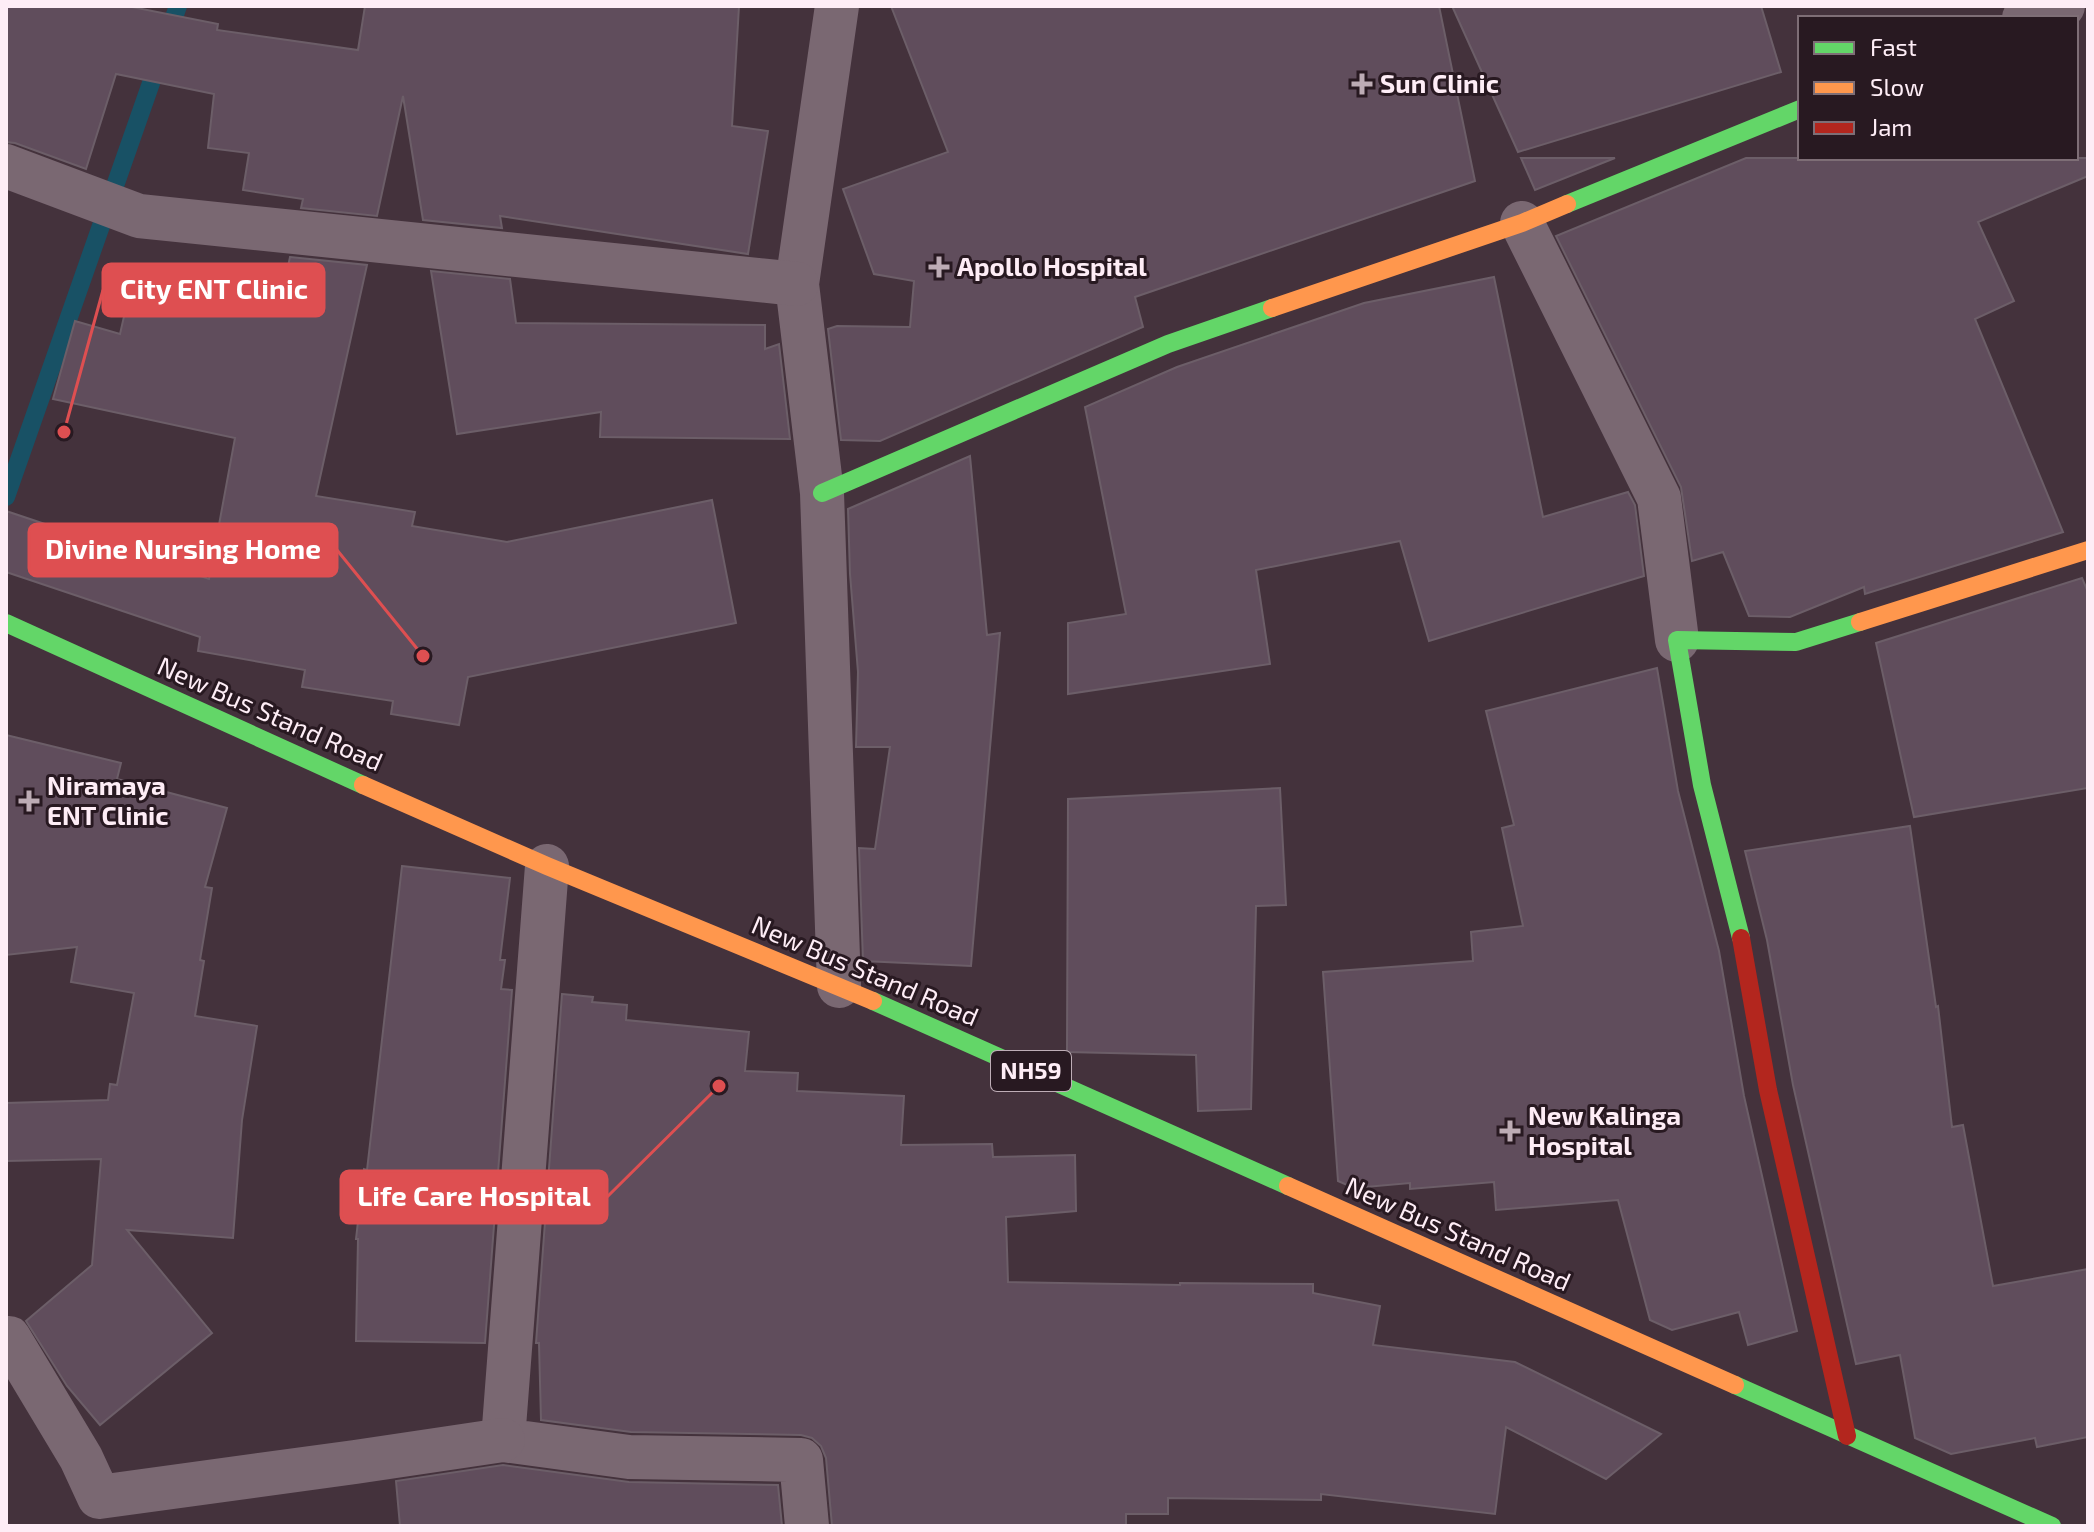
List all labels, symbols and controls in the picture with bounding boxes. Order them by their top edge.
legend [1798,16,2078,160]
text: Fast [1870,32,1917,61]
place label: Sun Clinic [1380,67,1499,98]
text: Slow [1870,72,1924,101]
marker: Sun Clinic [1351,73,1373,95]
text: Jam [1870,112,1912,141]
place label: Apollo Hospital [957,250,1147,281]
marker: Apollo Hospital [928,256,950,278]
callout: City ENT Clinic [103,264,324,316]
text: City ENT Clinic [120,271,308,305]
callout: Divine Nursing Home [29,524,337,576]
text: Divine Nursing Home [45,531,321,565]
street label: New Bus Stand Road [153,649,388,776]
place label: Niramaya ENT Clinic [47,769,169,830]
marker: Niramaya ENT Clinic [18,790,40,812]
street label: New Bus Stand Road [748,908,984,1031]
road number: NH59 [991,1051,1071,1091]
place label: New Kalinga Hospital [1528,1099,1681,1160]
marker: New Kalinga Hospital [1499,1120,1521,1142]
street label: New Bus Stand Road [1341,1169,1576,1296]
callout: Life Care Hospital [341,1171,607,1223]
text: Life Care Hospital [357,1178,592,1212]

